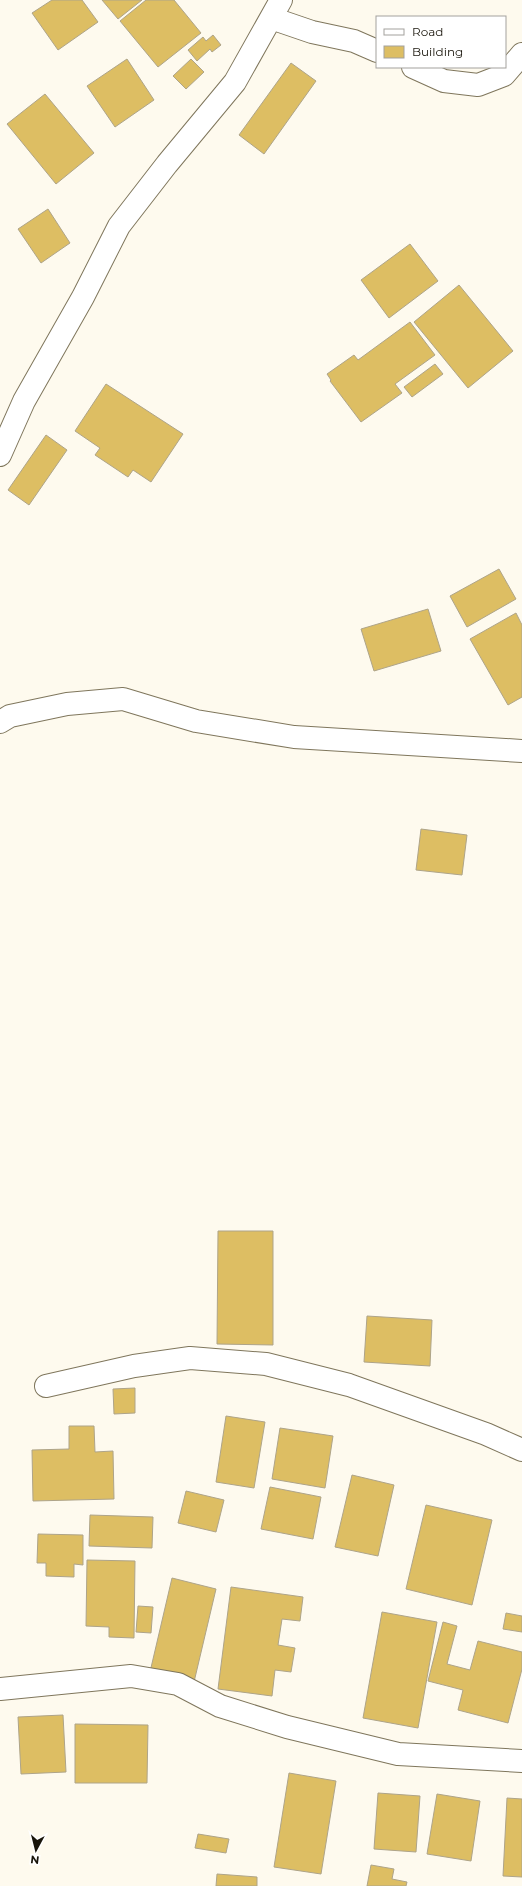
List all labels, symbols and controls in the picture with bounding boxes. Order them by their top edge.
legend [376,16,506,68]
text: Road [412,24,443,39]
text: Building [412,44,463,59]
north arrow [16,1830,56,1870]
text: N [30,1852,40,1867]

